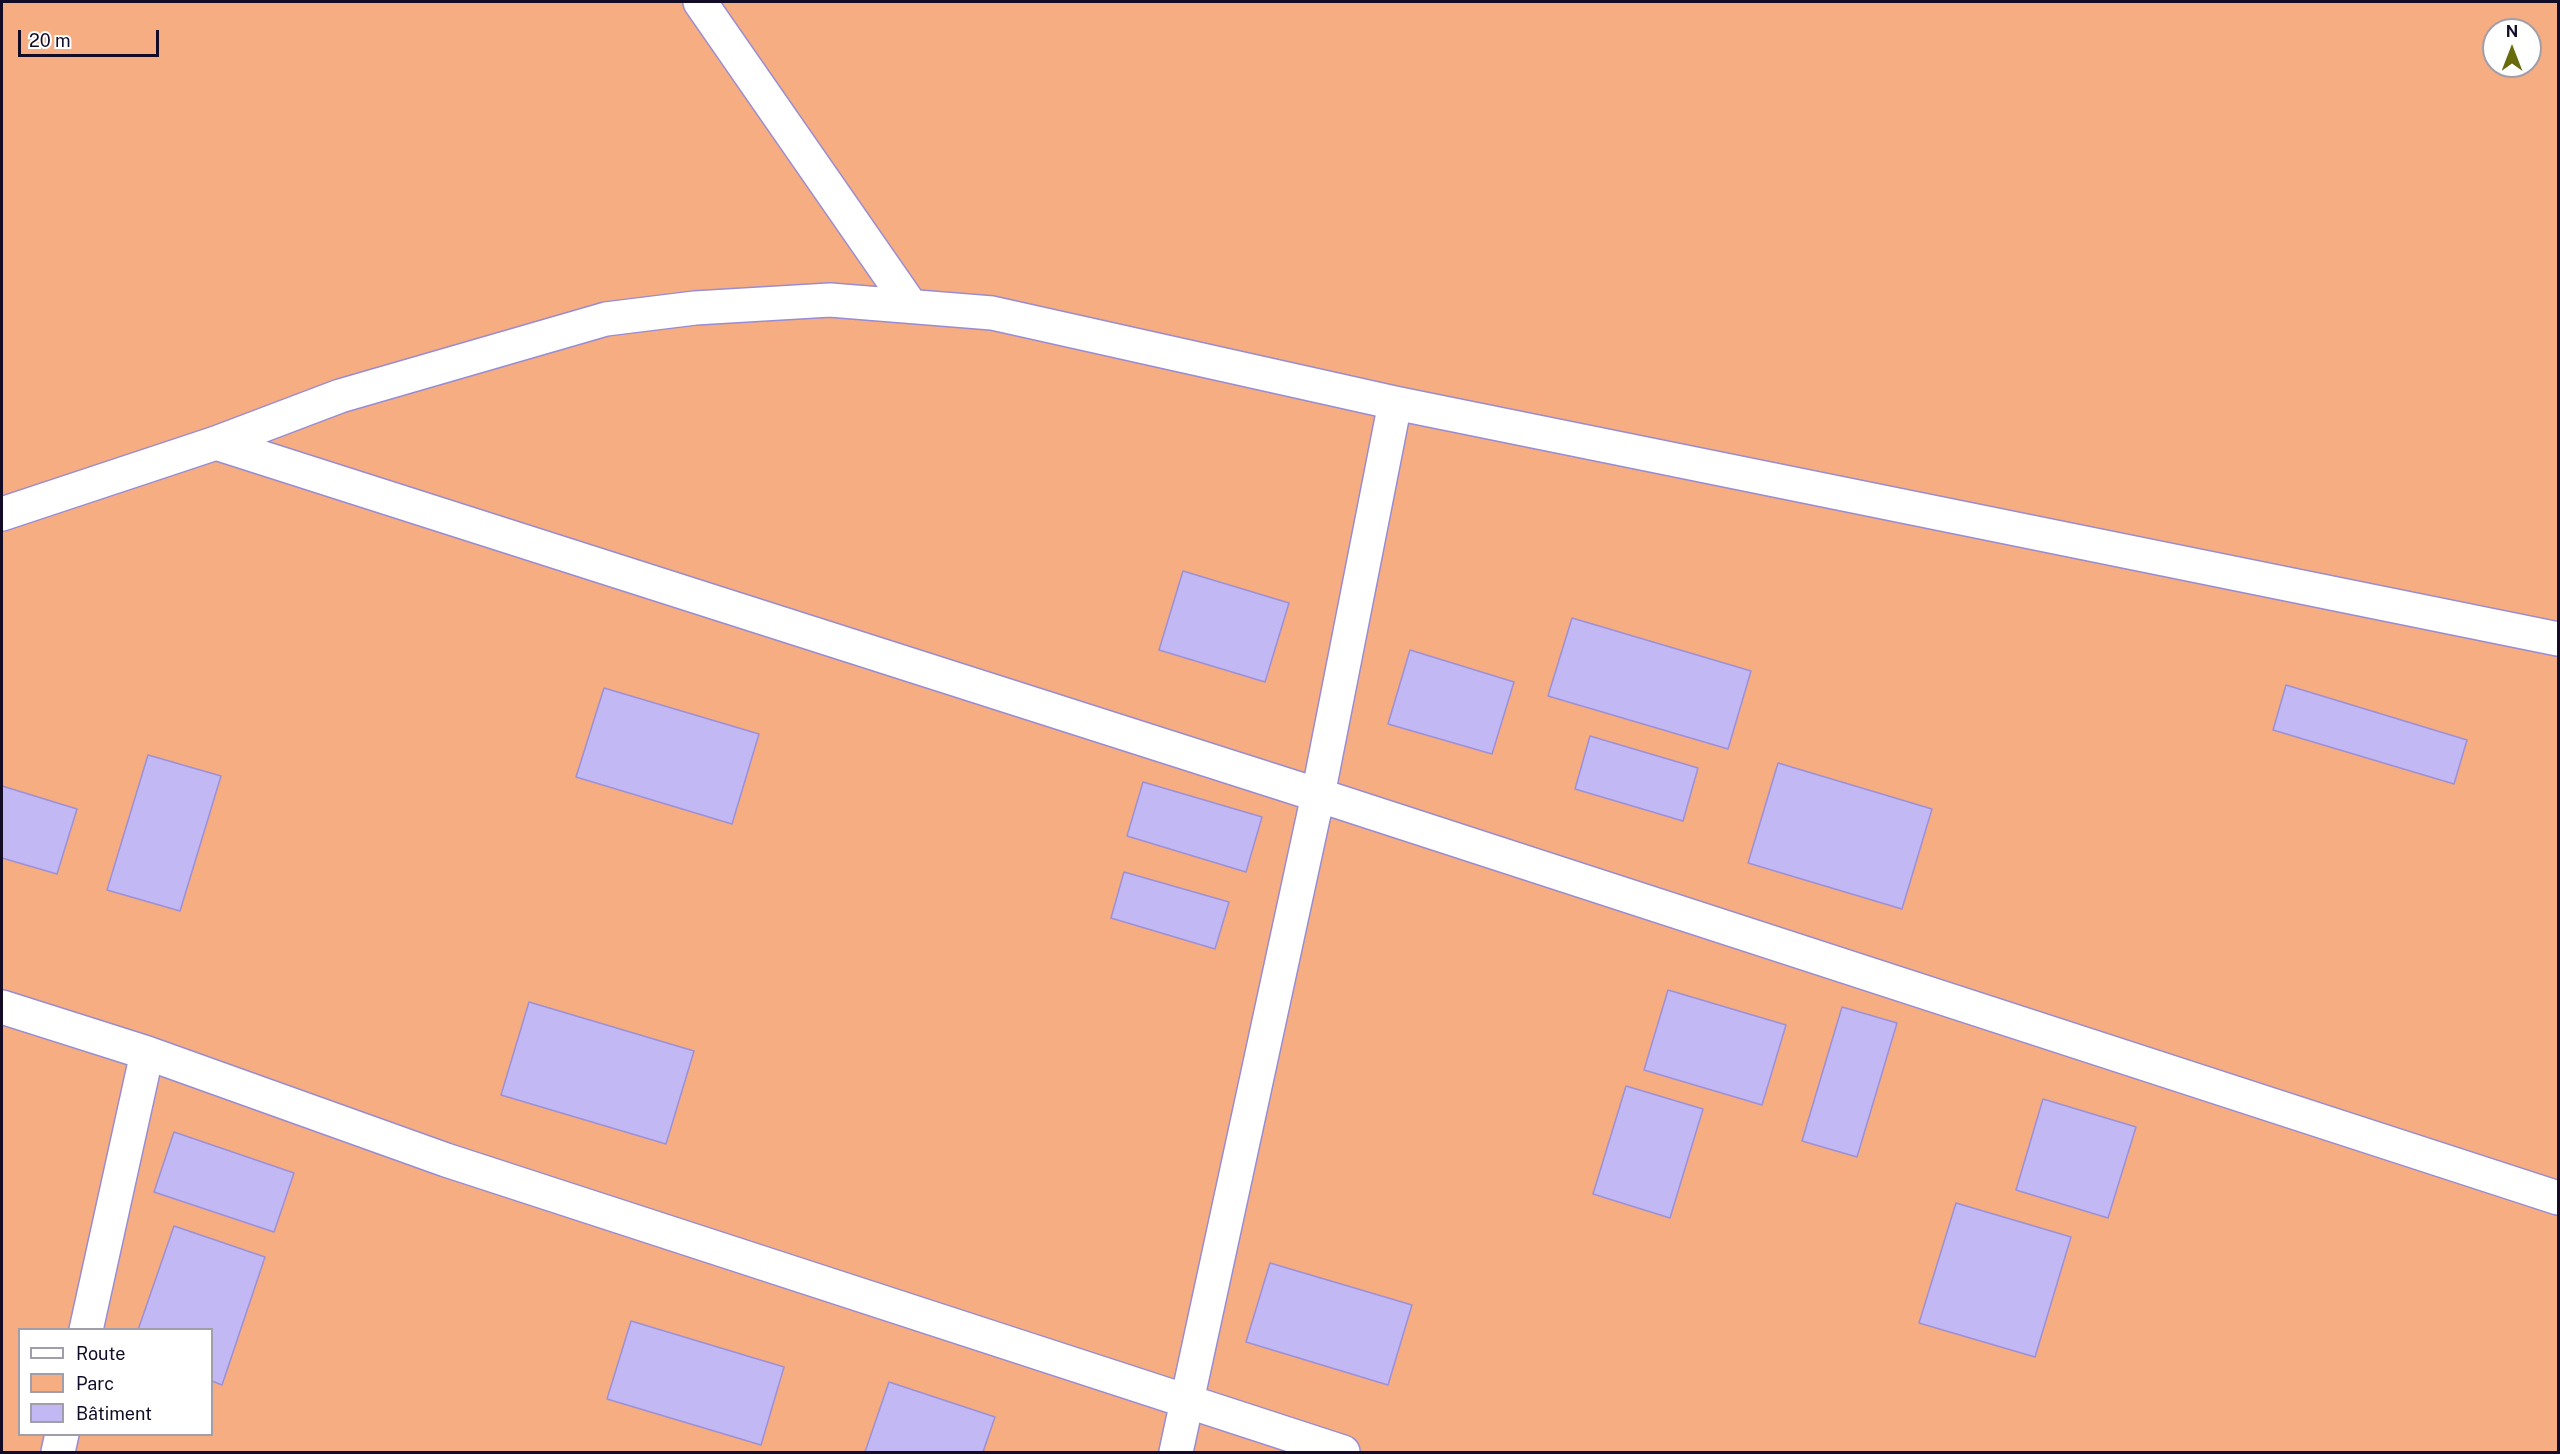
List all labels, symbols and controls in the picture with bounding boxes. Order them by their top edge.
scale bar [21,18,162,56]
north arrow [2482,18,2542,78]
text: N [2506,22,2518,41]
text: 20 m [29,30,71,51]
legend [18,1328,213,1436]
text: Route [76,1343,125,1364]
text: Parc [76,1373,114,1394]
text: Bâtiment [76,1403,152,1424]

